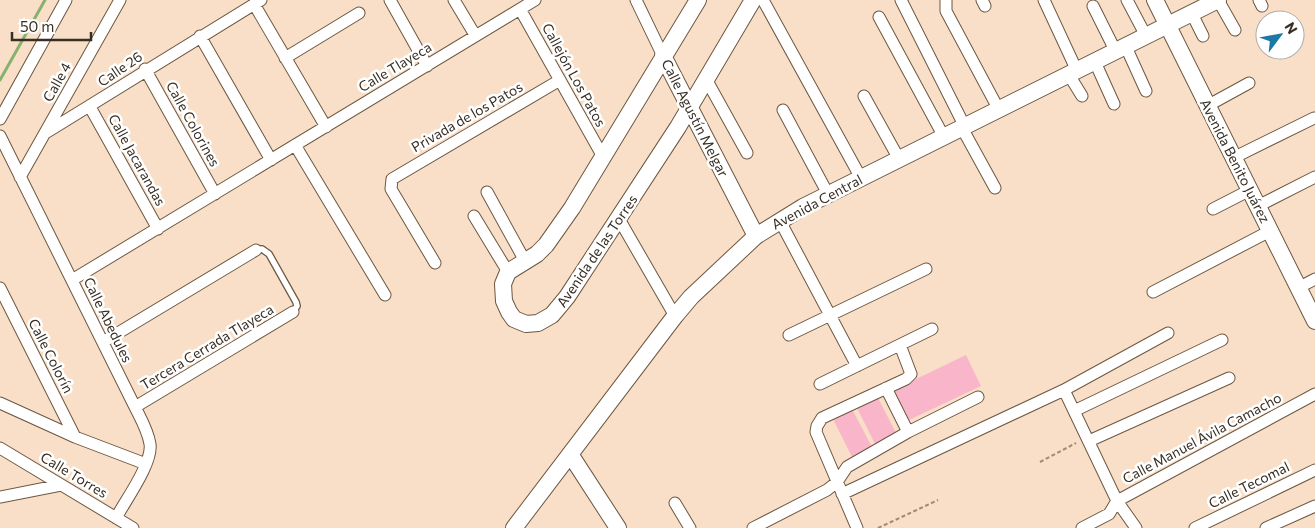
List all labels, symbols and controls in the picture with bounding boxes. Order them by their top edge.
scale bar [12,10,91,42]
north arrow [1255,10,1305,60]
text: 50 m [20,17,54,35]
text: N [1281,19,1301,37]
street label: Callejón Los Patos [539,20,610,129]
street label: Calle Tlayeca [355,38,434,95]
street label: Calle 26 [94,47,145,90]
street label: Calle Agustín Melgar [658,56,733,180]
street label: Calle 4 [39,59,75,104]
street label: Calle Colorines [163,78,224,169]
street label: Privada de los Patos [408,78,525,155]
street label: Avenida Benito Juárez [1197,96,1274,226]
street label: Calle Jacarandas [105,111,170,209]
street label: Avenida Central [769,171,865,233]
street label: Avenida de las Torres [553,191,641,310]
street label: Calle Abedules [81,274,136,365]
street label: Tercera Cerrada Tlayeca [137,300,276,393]
street label: Calle Colorín [25,316,77,396]
street label: Calle Manuel Ávila Camacho [1119,388,1284,487]
street label: Calle Torres [38,448,111,501]
street label: Calle Tecomal [1206,458,1292,511]

